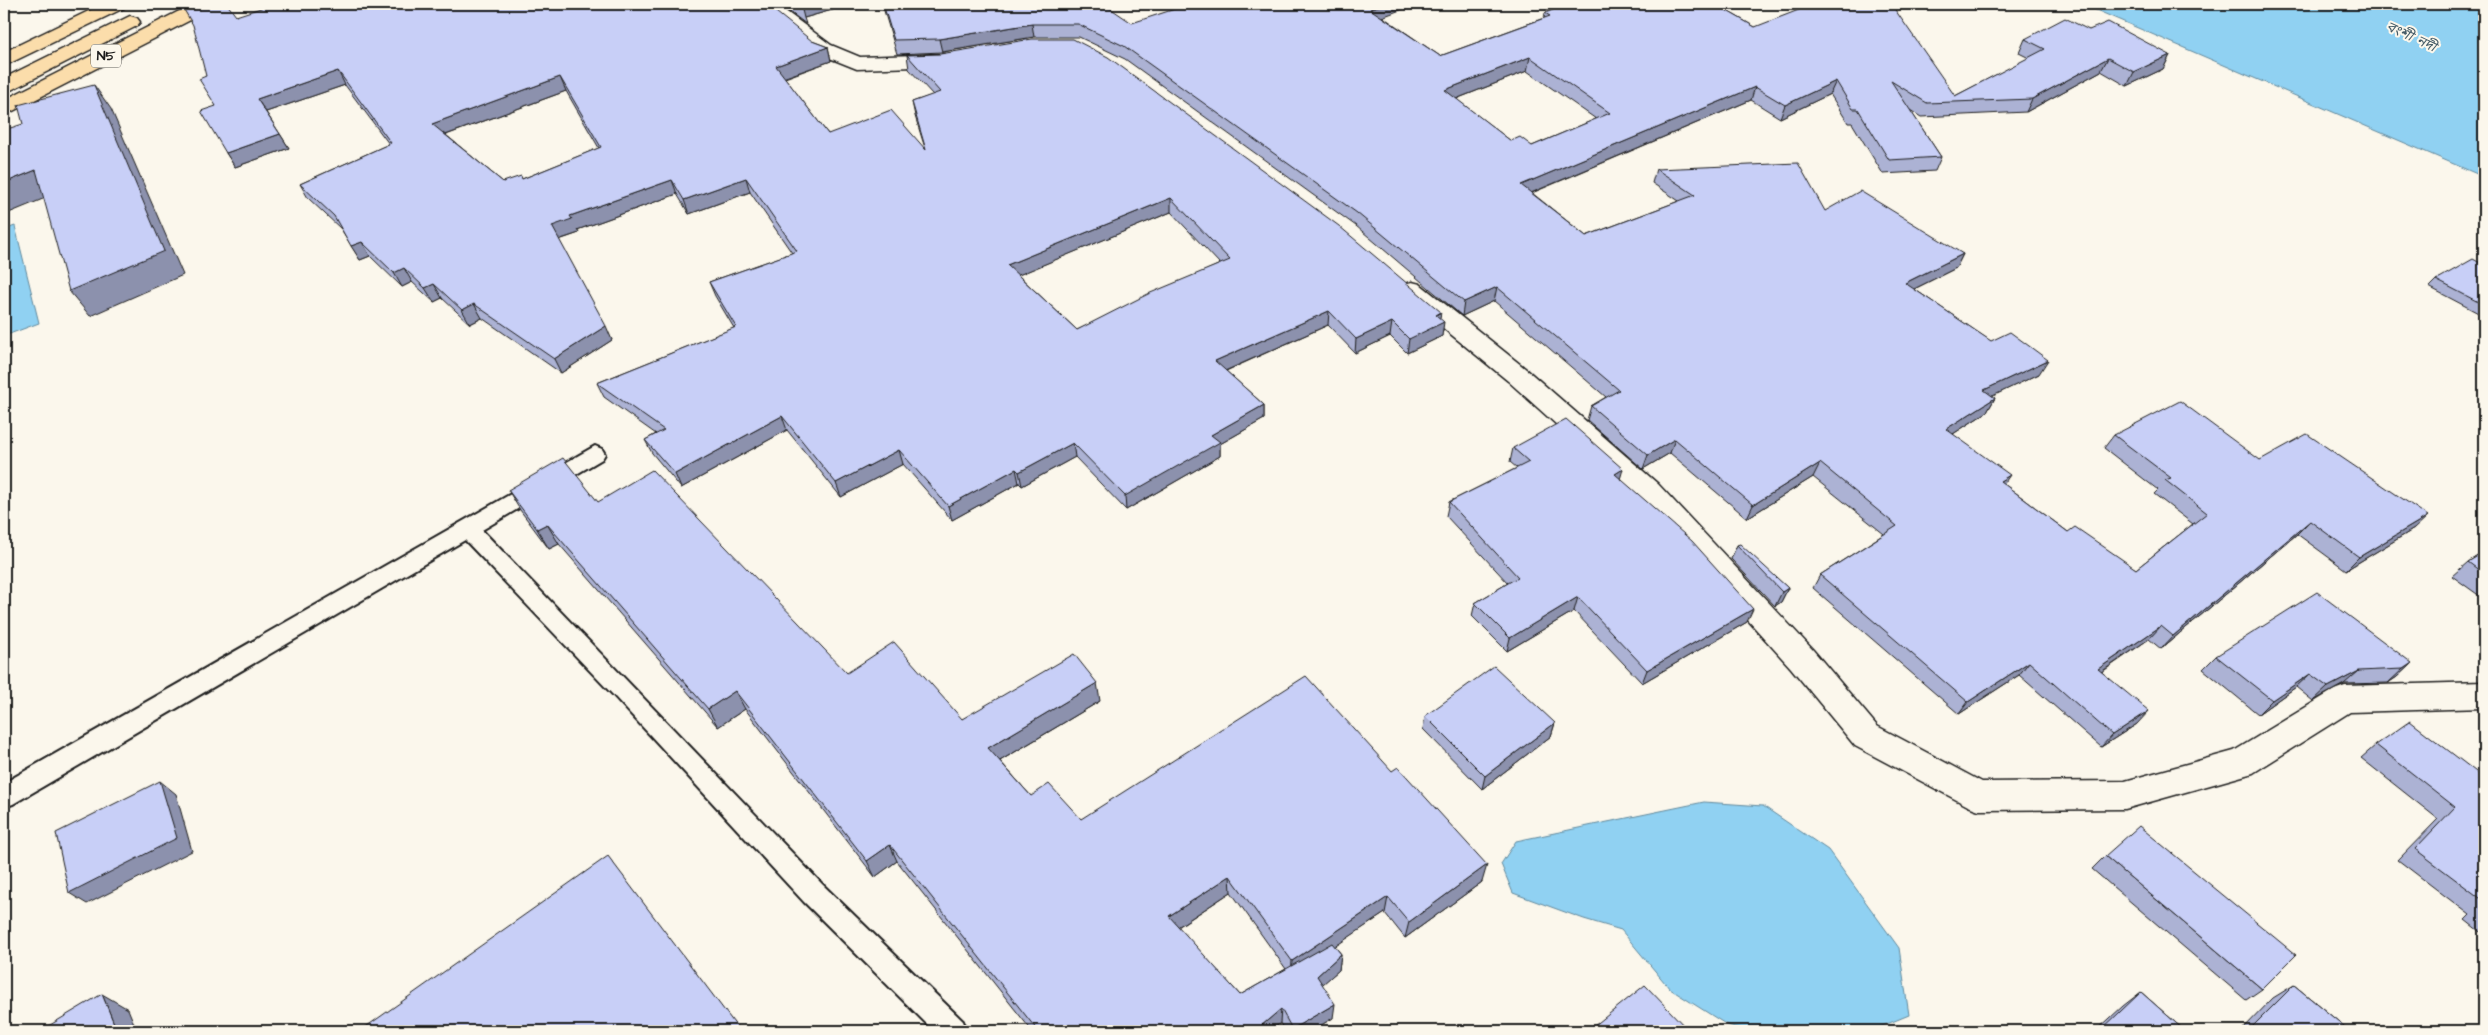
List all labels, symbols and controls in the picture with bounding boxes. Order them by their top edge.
water label: বংশী নদী [2383,17,2442,59]
road number: N5 [91,44,121,68]

